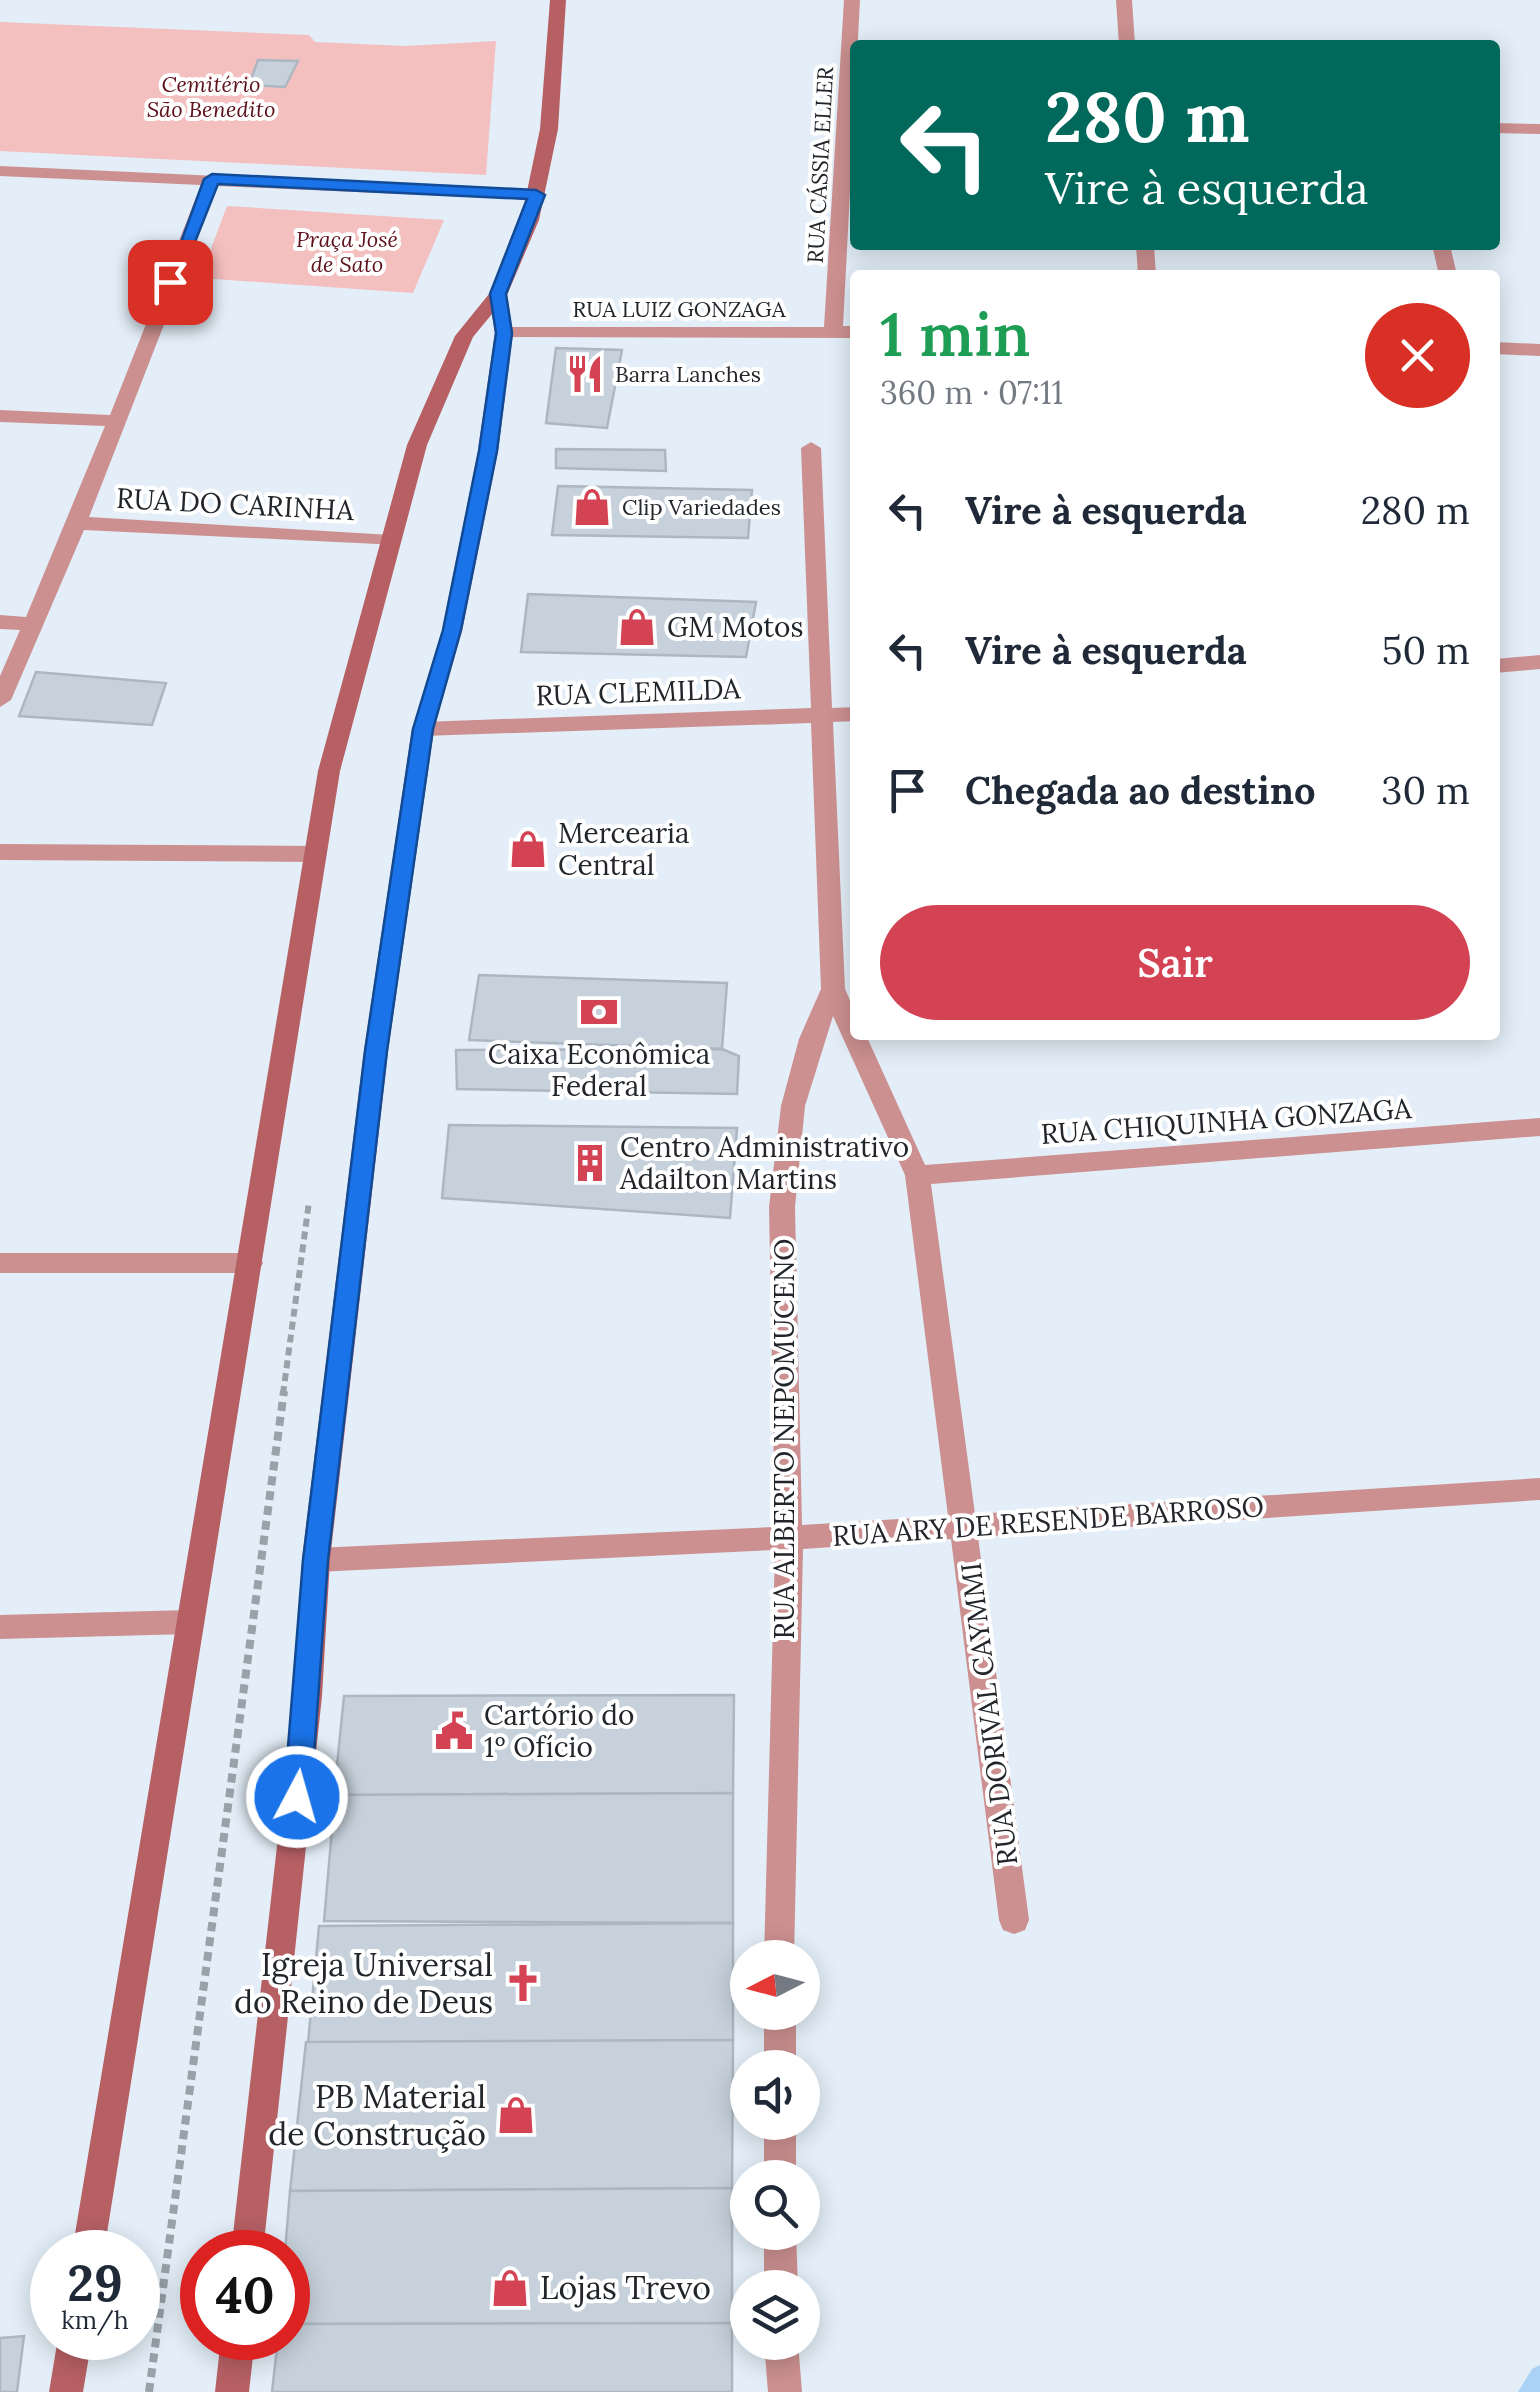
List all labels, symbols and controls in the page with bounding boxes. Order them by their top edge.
street label: RUA CÁSSIA ELLER [801,66,839,264]
park label: Cemitério São Benedito [147,70,275,123]
text: 280 m [1045,72,1250,161]
icon: left [880,80,1010,210]
text: Vire à esquerda [1045,159,1369,216]
park label: Praça José de Sato [296,225,398,278]
pin [128,240,213,325]
icon: arrive [143,255,198,310]
street label: RUA LUIZ GONZAGA [573,295,787,323]
text: 1 min [880,296,1030,372]
button: close [1365,303,1470,408]
restaurant icon: Barra Lanches [564,353,606,395]
place label: Barra Lanches [615,360,761,388]
text: 360 m · 07:11 [880,372,1063,413]
street label: RUA DO CARINHA [115,480,355,528]
icon: left [880,483,935,538]
shop icon: Clip Variedades [571,486,613,528]
text: Vire à esquerda [965,486,1247,534]
text: 280 m [1361,486,1470,534]
place label: Clip Variedades [622,493,781,521]
shop icon: GM Motos [616,606,658,648]
place label: GM Motos [667,609,803,645]
icon: left [880,623,935,678]
text: Vire à esquerda [965,626,1247,674]
text: 50 m [1382,626,1470,674]
street label: RUA CLEMILDA [535,670,742,714]
icon: arrive [880,763,935,818]
text: Chegada ao destino [965,766,1315,814]
text: 30 m [1381,766,1470,814]
place label: Mercearia Central [558,815,689,883]
shop icon: Mercearia Central [507,828,549,870]
button: Sair [880,905,1470,1020]
bank icon: Caixa Econômica Federal [578,991,620,1033]
place label: Caixa Econômica Federal [488,1036,710,1104]
street label: RUA CHIQUINHA GONZAGA [1039,1090,1413,1152]
place label: Centro Administrativo Adailton Martins [619,1129,909,1197]
building icon: Centro Administrativo Adailton Martins [569,1142,611,1184]
street label: RUA ALBERTO NEPOMUCENO [766,1239,802,1639]
street label: RUA ARY DE RESENDE BARROSO [831,1488,1265,1554]
street label: RUA DORIVAL CAYMMI [953,1560,1025,1868]
place label: Cartório do 1º Ofício [484,1697,634,1765]
public building icon: Cartório do 1º Ofício [433,1710,475,1752]
position arrow [245,1745,349,1849]
north arrow [730,1940,820,2030]
map controls [730,1940,820,2360]
place label: Igreja Universal do Reino de Deus [234,1944,493,2022]
church icon: Igreja Universal do Reino de Deus [502,1962,544,2004]
button: sound [730,2050,820,2140]
place label: PB Material de Construção [268,2076,486,2154]
shop icon: PB Material de Construção [495,2094,537,2136]
button: search [730,2160,820,2250]
speed limit sign: 40 [180,2230,310,2360]
text: 29 [67,2251,123,2315]
shop icon: Lojas Trevo [489,2267,531,2309]
place label: Lojas Trevo [540,2267,711,2308]
button: layers [730,2270,820,2360]
text: km/h [61,2304,129,2336]

